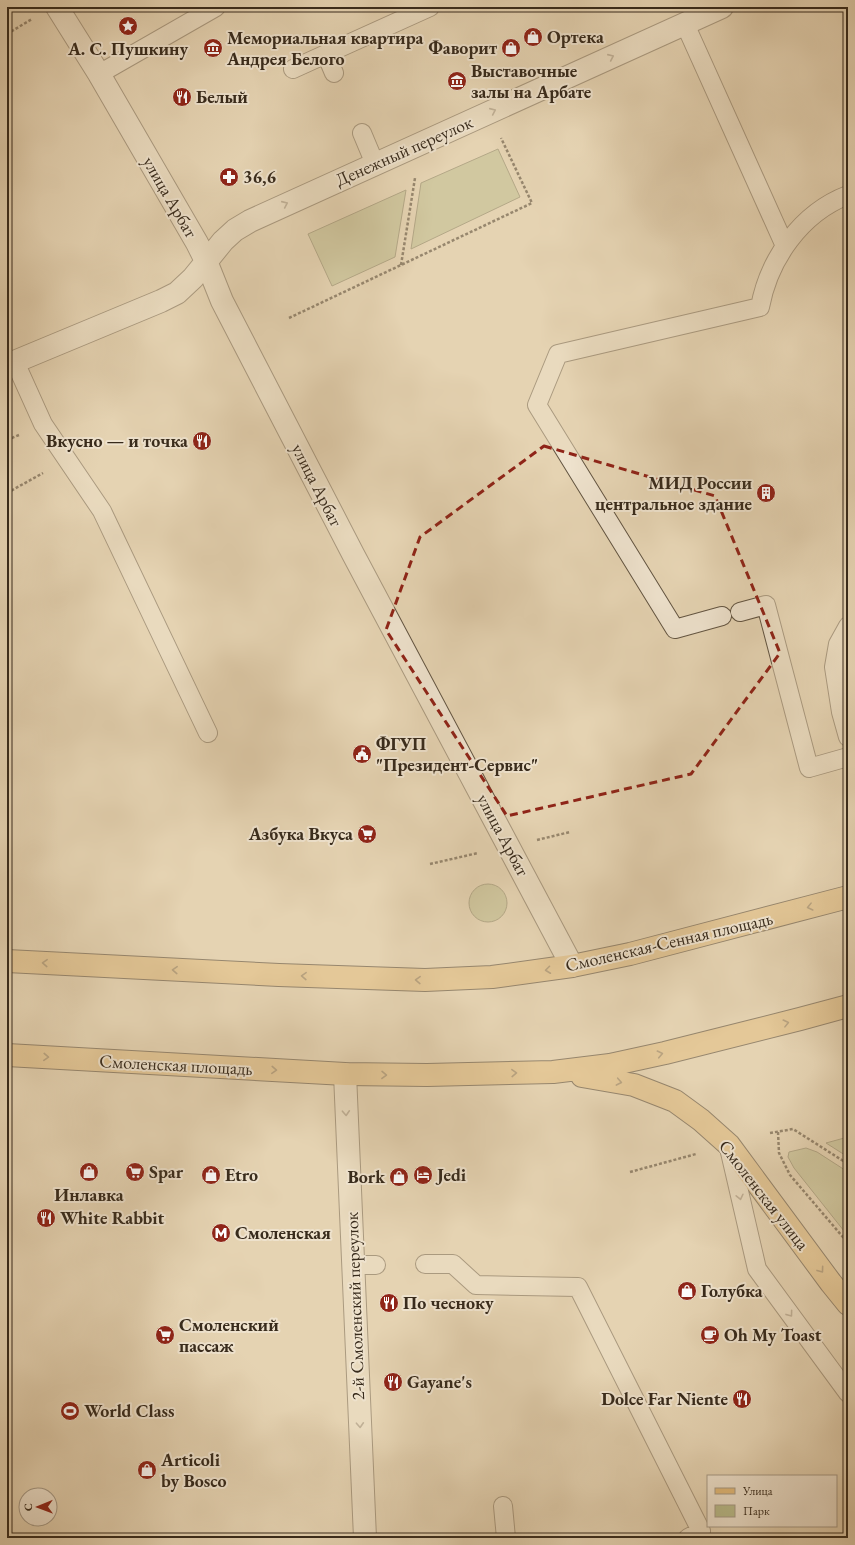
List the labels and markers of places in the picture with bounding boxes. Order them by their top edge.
place icon: А. С. Пушкину [117,15,139,37]
place label: Ортека [547,25,604,48]
place label: Мемориальная квартира Андрея Белого [226,26,424,70]
shop icon: Ортека [522,26,544,48]
place label: Фаворит [428,36,497,59]
place label: А. С. Пушкину [67,37,188,60]
museum icon: Мемориальная квартира Андрея Белого [202,37,224,59]
shop icon: Фаворит [500,37,522,59]
place label: Выставочные залы на Арбате [471,59,592,103]
museum icon: Выставочные залы на Арбате [446,70,468,92]
place label: Белый [196,85,248,108]
restaurant icon: Белый [171,86,193,108]
place label: 36,6 [243,165,276,188]
pharmacy icon: 36,6 [218,166,240,188]
place label: Вкусно — и точка [46,429,188,452]
restaurant icon: Вкусно — и точка [191,430,213,452]
place label: МИД России центральное здание [595,471,752,515]
building icon: МИД России центральное здание [755,482,777,504]
place label: ФГУП "Президент-Сервис" [376,732,538,776]
public building icon: ФГУП "Президент-Сервис" [351,743,373,765]
place label: Азбука Вкуса [248,822,353,845]
supermarket icon: Азбука Вкуса [356,823,378,845]
place label: Spar [149,1160,184,1183]
shop icon: Инлавка [78,1161,100,1183]
supermarket icon: Spar [124,1161,146,1183]
place label: Etro [225,1163,258,1186]
place label: Jedi [435,1163,467,1186]
shop icon: Etro [200,1164,222,1186]
hotel icon: Jedi [412,1164,434,1186]
place label: Bork [347,1165,386,1188]
shop icon: Bork [388,1166,410,1188]
place label: Инлавка [54,1183,124,1206]
place label: White Rabbit [60,1206,165,1229]
restaurant icon: White Rabbit [35,1207,57,1229]
place label: Смоленская [235,1221,331,1244]
metro station icon: Смоленская [210,1222,232,1244]
place label: Голубка [701,1279,763,1302]
shop icon: Голубка [676,1280,698,1302]
place label: По чесноку [403,1291,494,1314]
restaurant icon: По чесноку [378,1292,400,1314]
place label: Смоленский пассаж [179,1313,279,1357]
place label: Oh My Toast [724,1323,822,1346]
supermarket icon: Смоленский пассаж [154,1324,176,1346]
cafe icon: Oh My Toast [699,1324,721,1346]
place label: Gayane's [407,1370,472,1393]
restaurant icon: Gayane's [382,1371,404,1393]
place label: Dolce Far Niente [601,1387,728,1410]
restaurant icon: Dolce Far Niente [731,1388,753,1410]
place label: World Class [84,1399,175,1422]
sports icon: World Class [59,1400,81,1422]
place label: Articoli by Bosco [160,1448,227,1492]
shop icon: Articoli by Bosco [136,1459,158,1481]

